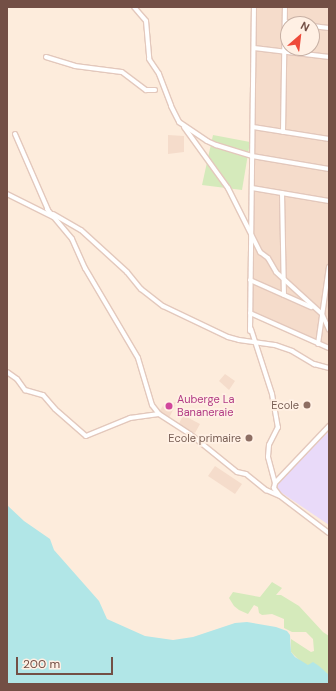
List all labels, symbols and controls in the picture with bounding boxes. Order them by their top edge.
north arrow [280,16,320,56]
text: N [298,18,312,34]
place label: Auberge La Bananeraie [177,393,234,419]
place label: Ecole [271,398,299,412]
marker: Ecole [302,400,312,410]
marker: Auberge La Bananeraie [164,401,174,411]
place label: Ecole primaire [168,431,241,445]
marker: Ecole primaire [244,433,254,443]
scale bar [18,649,115,675]
text: 200 m [23,656,60,672]

